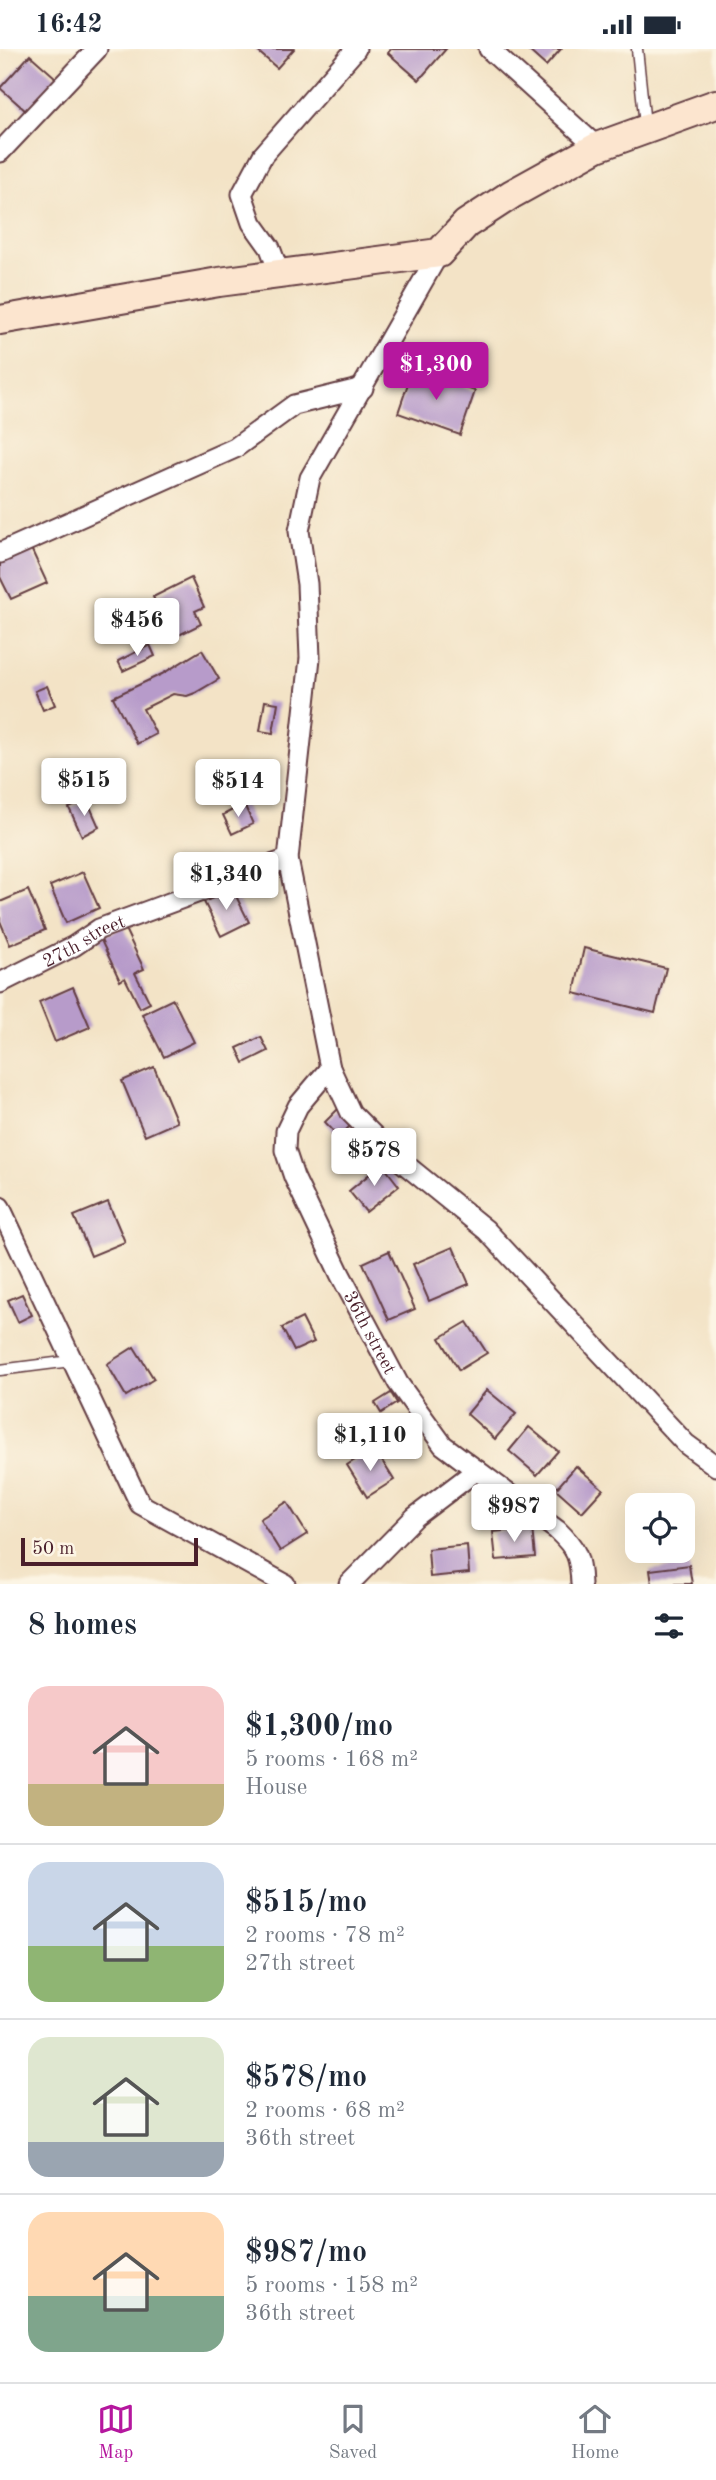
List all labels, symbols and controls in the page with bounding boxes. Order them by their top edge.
text: 16:42 [35,12,103,38]
pin: $1,300 [379,343,493,402]
text: $1,300 [399,353,473,376]
pin: $456 [96,599,178,658]
text: $456 [110,609,164,632]
pin: $515 [43,759,125,818]
pin: $514 [197,759,279,819]
text: $515 [57,769,111,792]
text: $514 [211,770,265,793]
pin: $1,340 [169,853,283,912]
text: $1,340 [189,863,263,886]
street label: 27th street [40,913,128,972]
pin: $578 [333,1129,415,1188]
text: $578 [347,1139,401,1162]
street label: 36th street [339,1288,398,1378]
pin: $1,110 [313,1413,427,1473]
text: $1,110 [333,1424,407,1447]
pin: $987 [473,1485,555,1544]
map controls [625,1493,695,1563]
button: locate [625,1493,695,1563]
text: $987 [487,1495,541,1518]
scale bar [21,1535,198,1567]
text: 50 m [32,1540,74,1559]
icon: filters [650,1607,688,1645]
text: 8 homes [28,1611,137,1641]
text: $1,300/mo [245,1712,393,1742]
icon: home [84,1714,168,1798]
text: 5 rooms · 168 m² [245,1748,418,1771]
text: House [245,1776,307,1799]
text: $515/mo [245,1888,367,1918]
icon: home [84,1890,168,1974]
text: 2 rooms · 78 m² [245,1924,405,1947]
text: 27th street [245,1952,355,1975]
text: $578/mo [245,2063,367,2093]
icon: home [84,2065,168,2149]
text: 2 rooms · 68 m² [245,2099,405,2122]
text: 36th street [245,2127,355,2150]
text: $987/mo [245,2238,367,2268]
icon: home [84,2240,168,2324]
text: 5 rooms · 158 m² [245,2274,418,2297]
text: 36th street [245,2302,355,2325]
tab: Map [97,2400,135,2465]
tab: Saved [329,2400,377,2465]
tab: Home [571,2400,619,2465]

